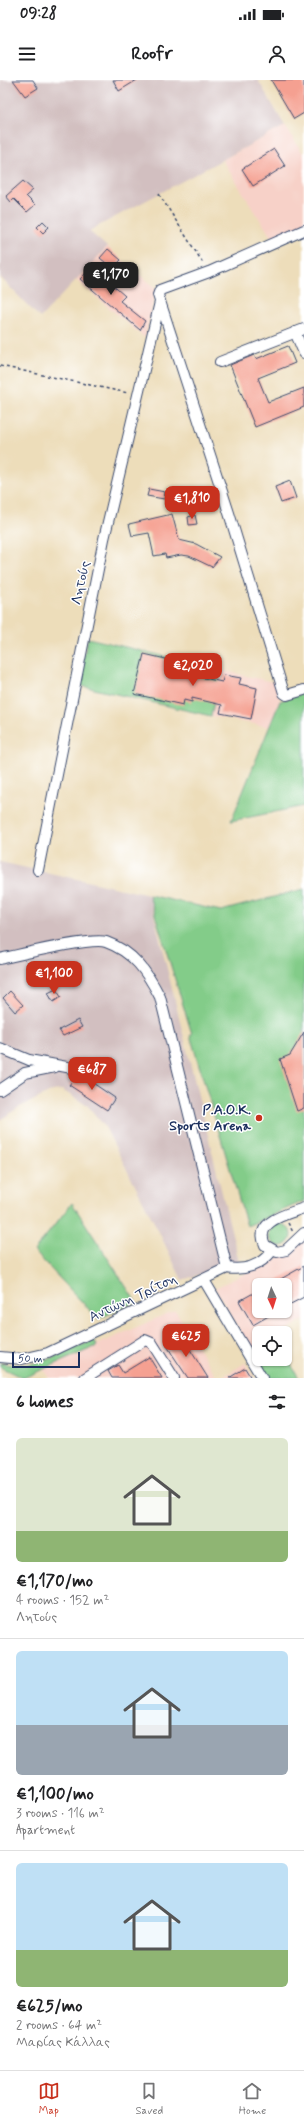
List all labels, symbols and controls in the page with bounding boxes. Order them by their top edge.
text: 09:28 [20,4,57,24]
text: Roofr [131,42,173,66]
icon: menu [16,43,38,65]
icon: person [266,43,288,65]
pin: €1,170 [78,262,144,296]
text: €1,170 [92,266,130,283]
pin: €1,810 [159,486,225,520]
text: €1,810 [174,490,210,507]
street label: Λητούς [68,559,94,607]
pin: €2,020 [160,653,226,687]
text: €2,020 [173,657,213,674]
pin: €1,100 [21,961,87,995]
text: €1,100 [35,965,73,982]
pin: €687 [68,1057,116,1091]
text: €687 [77,1061,107,1078]
place label: P.A.O.K. Sports Arena [169,1101,252,1135]
marker: P.A.O.K. Sports Arena [254,1113,264,1123]
street label: Αντώνη Τρίτση [86,1270,180,1326]
north arrow [252,1278,292,1318]
map controls [252,1278,292,1366]
pin: €625 [162,1324,210,1358]
button: locate [252,1326,292,1366]
text: €625 [171,1328,201,1345]
scale bar [12,1350,80,1369]
text: 50 m [18,1352,43,1366]
text: 6 homes [16,1391,74,1413]
icon: filters [266,1391,288,1413]
icon: home [116,1464,188,1536]
text: €1,170/mo [16,1570,93,1592]
text: 4 rooms · 152 m² [16,1592,109,1609]
text: Λητούς [16,1609,57,1626]
icon: home [116,1677,188,1749]
text: €1,100/mo [16,1783,94,1805]
text: 3 rooms · 116 m² [16,1805,105,1822]
text: Apartment [16,1822,75,1839]
icon: home [116,1889,188,1961]
text: €625/mo [16,1995,83,2017]
text: 2 rooms · 64 m² [16,2017,102,2034]
text: Μαρίας Κάλλας [16,2034,110,2051]
tab: Map [38,2080,60,2118]
tab: Saved [135,2080,163,2118]
tab: Home [239,2080,266,2118]

